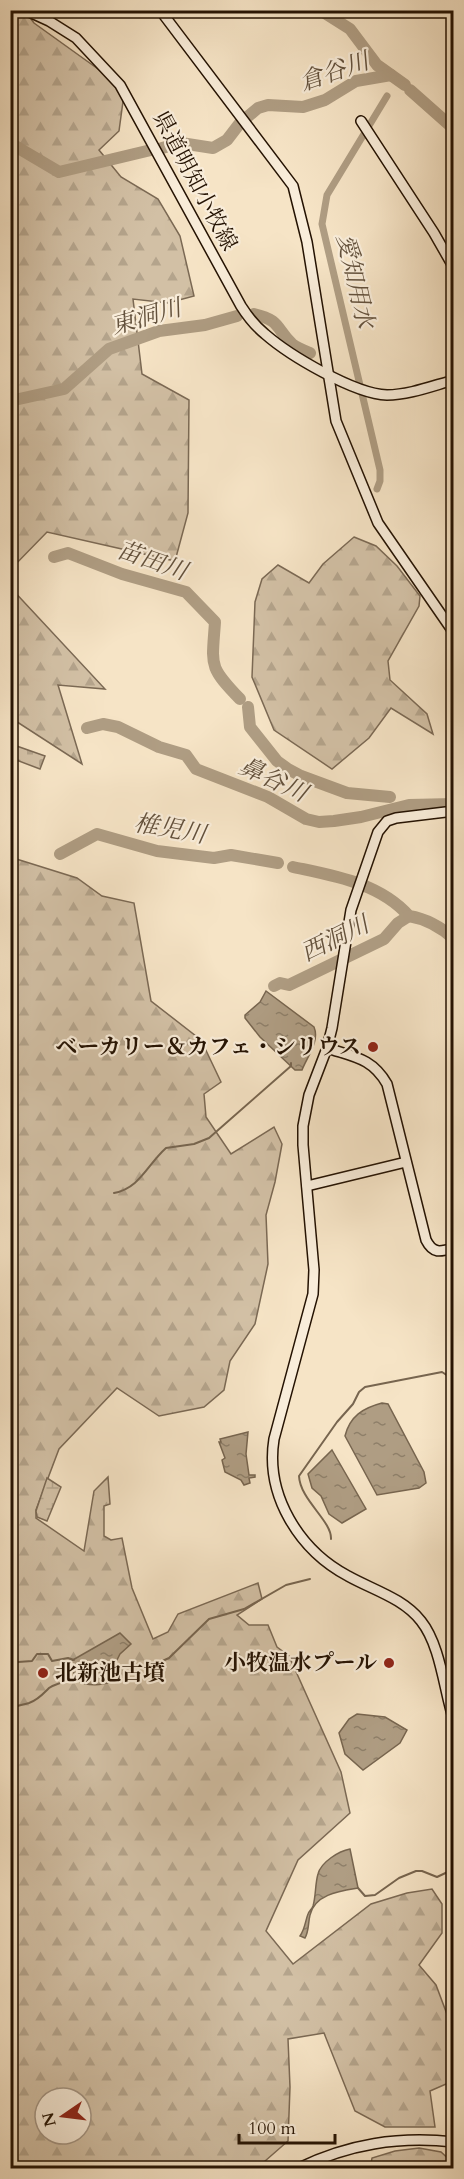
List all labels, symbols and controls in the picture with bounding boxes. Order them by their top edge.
water label: 倉谷川 [295,44,376,99]
street label: 県道明知小牧線 [146,106,244,256]
water label: 愛知用水 [328,231,382,333]
water label: 東洞川 [107,290,188,343]
water label: 苗田川 [113,534,194,589]
water label: 鼻谷川 [233,750,315,811]
water label: 椎児川 [132,806,211,852]
water label: 西洞川 [295,907,377,970]
place label: ベーカリー＆カフェ・シリウス [55,1032,361,1062]
marker: ベーカリー＆カフェ・シリウス [366,1040,380,1054]
place label: 小牧温水プール [224,1648,377,1678]
marker: 小牧温水プール [382,1656,396,1670]
place label: 北新池古墳 [55,1658,165,1688]
marker: 北新池古墳 [36,1666,50,1680]
north arrow [33,2086,93,2146]
scale bar [239,2107,335,2145]
text: N [37,2110,62,2129]
text: 100 m [248,2116,296,2141]

